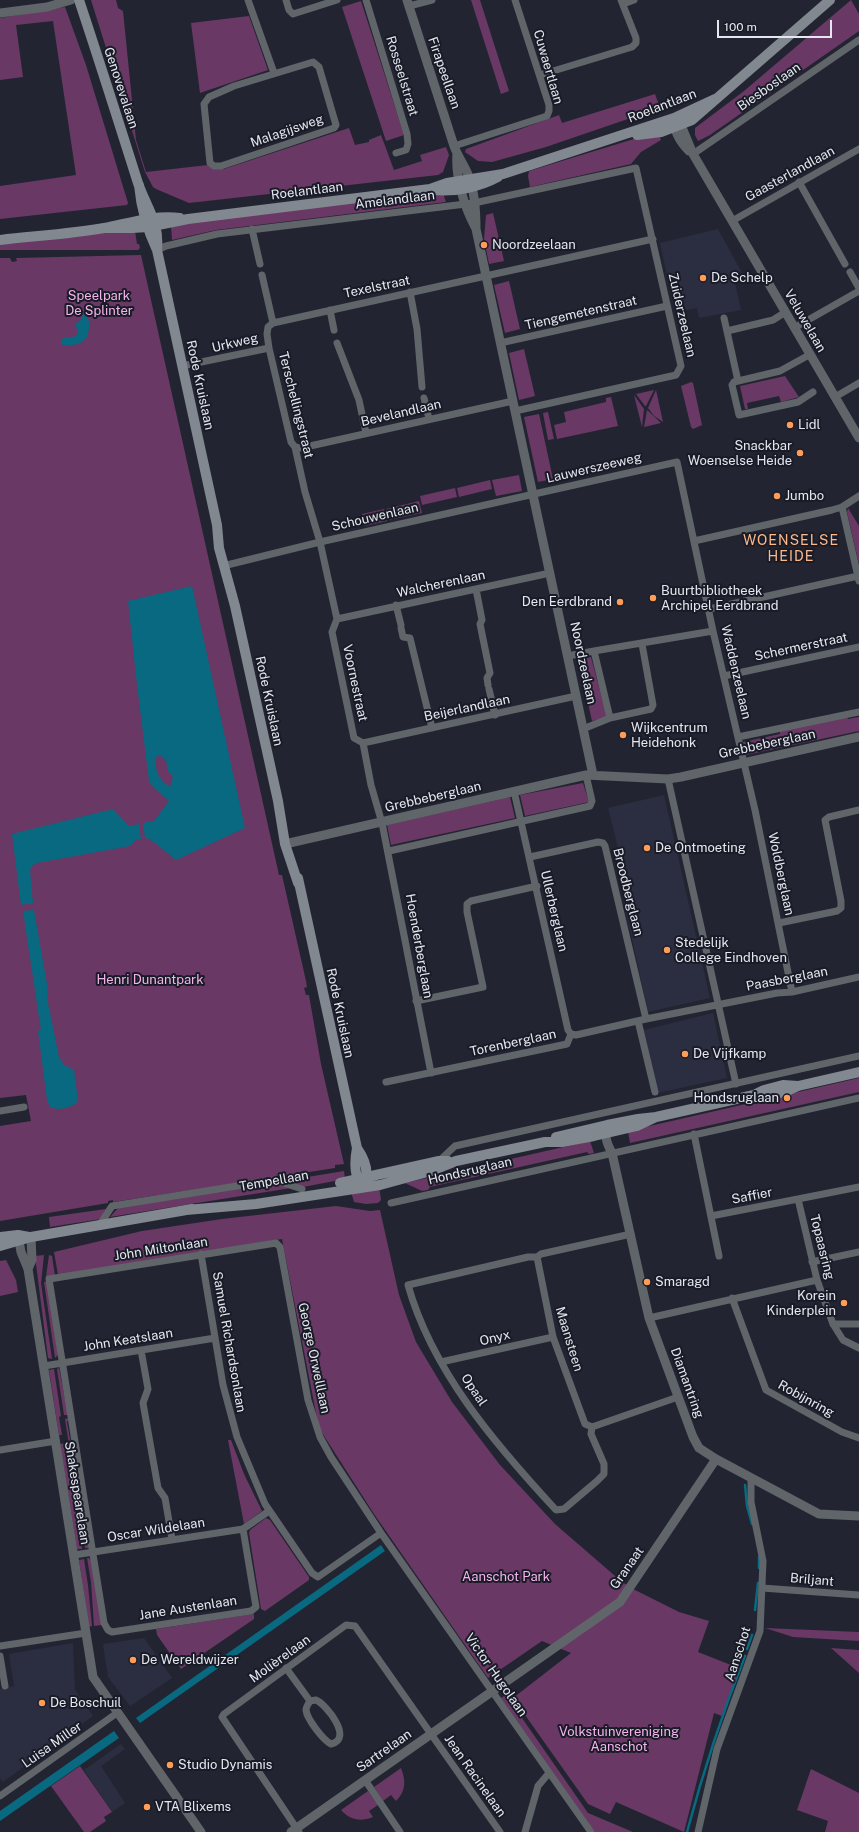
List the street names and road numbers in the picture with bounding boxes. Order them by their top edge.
street label: Cuwaertlaan [530,28,566,106]
street label: Rosseelstraat [382,34,422,118]
street label: Firapeellaan [424,35,464,111]
street label: Genovevalaan [101,45,141,131]
street label: Biesboslaan [735,60,803,114]
street label: Roelantlaan [625,86,699,126]
street label: Malagijsweg [248,111,326,151]
street label: Gaasterlandlaan [743,143,837,205]
street label: Roelantlaan [270,179,344,203]
street label: Amelandlaan [354,187,436,213]
street label: Zuiderzeelaan [665,271,699,359]
street label: Texelstraat [342,272,412,302]
street label: Veluwelaan [781,287,829,355]
street label: Tiengemetenstraat [523,293,639,333]
street label: Urkweg [210,330,260,356]
street label: Rode Kruislaan [183,339,217,431]
street label: Terschellingstraat [275,350,317,460]
street label: Bevelandlaan [359,396,443,430]
street label: Lauwerszeeweg [545,449,643,487]
street label: Schouwenlaan [330,499,420,535]
street label: Walcherenlaan [395,567,487,601]
street label: Noordzeelaan [567,620,599,706]
street label: Waddenzeelaan [718,623,754,721]
street label: Schermerstraat [753,630,849,664]
street label: Voornestraat [339,643,371,723]
street label: Rode Kruislaan [252,655,286,747]
street label: Beijerlandlaan [423,691,511,725]
street label: Grebbeberglaan [717,726,817,762]
street label: Grebbeberglaan [383,778,483,816]
street label: Woldberglaan [765,831,797,917]
street label: Broodberglaan [610,846,646,938]
street label: Ullerberglaan [537,869,571,953]
street label: Hoenderberglaan [402,892,436,1000]
street label: Paasberglaan [745,963,829,995]
street label: Rode Kruislaan [323,967,357,1059]
street label: Torenberglaan [468,1026,558,1060]
street label: Hondsruglaan [427,1154,513,1188]
street label: Tempellaan [238,1167,310,1195]
street label: Saffier [730,1184,774,1208]
street label: Topaasring [806,1213,838,1281]
street label: John Miltonlaan [113,1234,209,1264]
street label: Samuel Richardsonlaan [209,1270,249,1414]
street label: George Orwelllaan [295,1301,333,1415]
street label: Maansteen [552,1305,586,1373]
street label: John Keatslaan [82,1325,174,1355]
street label: Onyx [478,1327,512,1349]
street label: Diamantring [667,1346,707,1420]
street label: Opaal [458,1371,490,1409]
street label: Robijnring [775,1377,837,1421]
street label: Shakespearelaan [61,1440,93,1546]
street label: Oscar Wildelaan [106,1515,206,1545]
street label: Granaat [607,1544,647,1592]
street label: Briljant [789,1570,835,1590]
street label: Jane Austenlaan [138,1593,238,1623]
street label: Aanschot [722,1624,754,1684]
street label: Victor Hugolaan [462,1631,530,1719]
street label: Molièrelaan [247,1632,313,1686]
street label: Luisa Miller [19,1719,85,1771]
street label: Sartrelaan [353,1726,415,1776]
street label: Jean Racinelaan [441,1732,509,1820]

